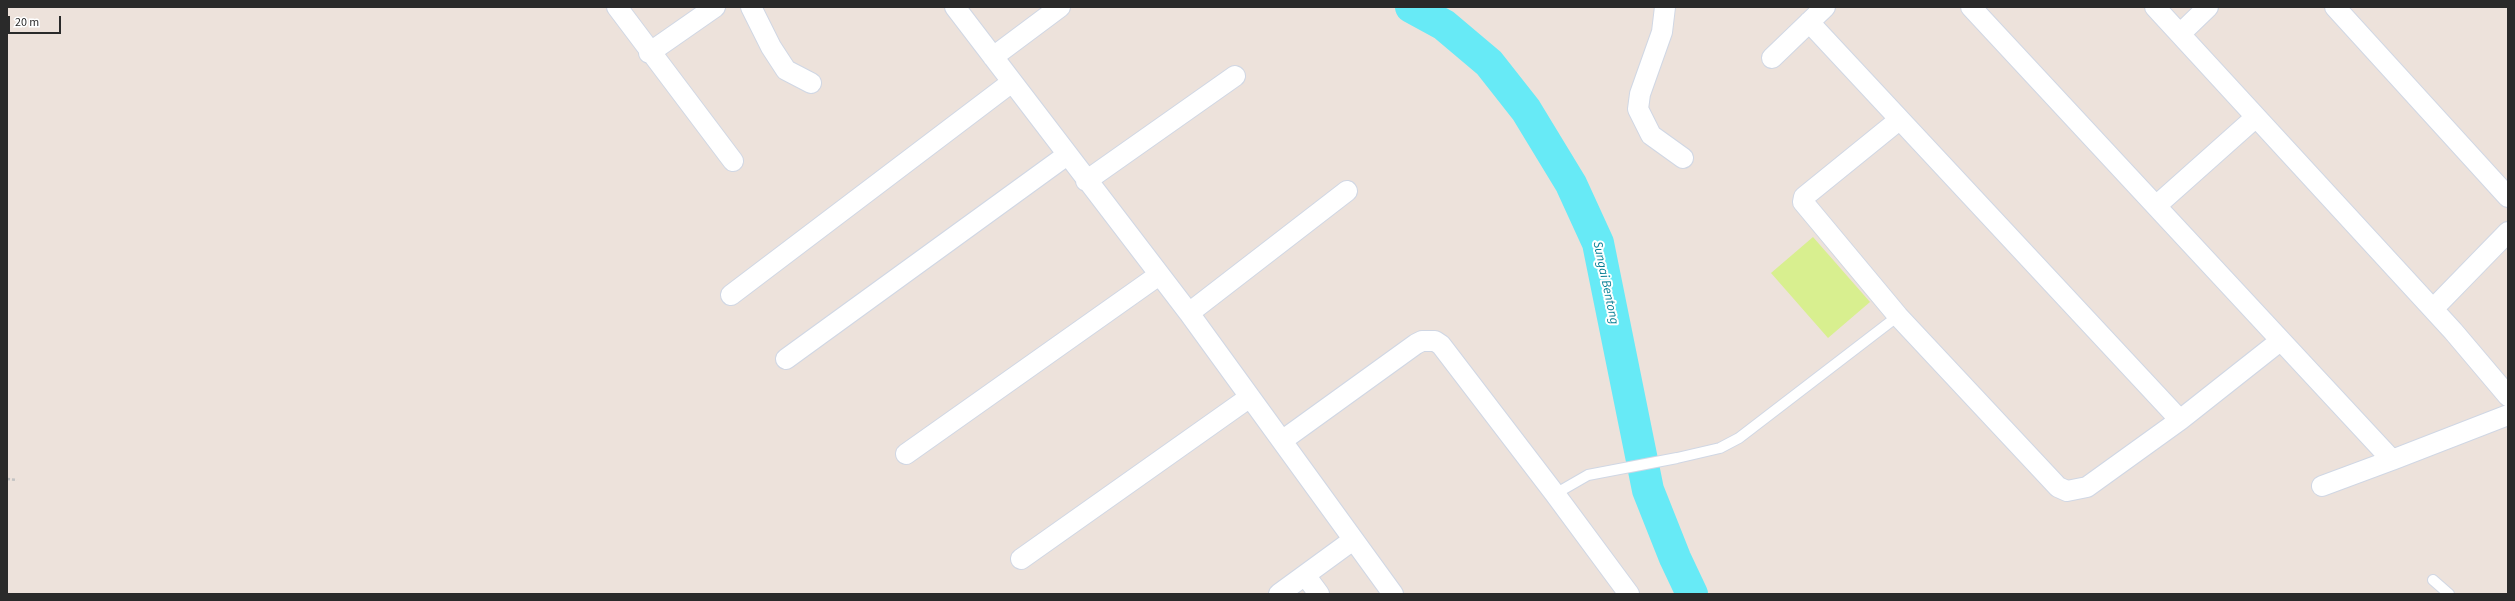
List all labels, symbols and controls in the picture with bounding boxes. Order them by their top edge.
scale bar [10,8,63,34]
text: 20 m [15,14,39,31]
water label: Sungai Bentong [1589,240,1621,326]

